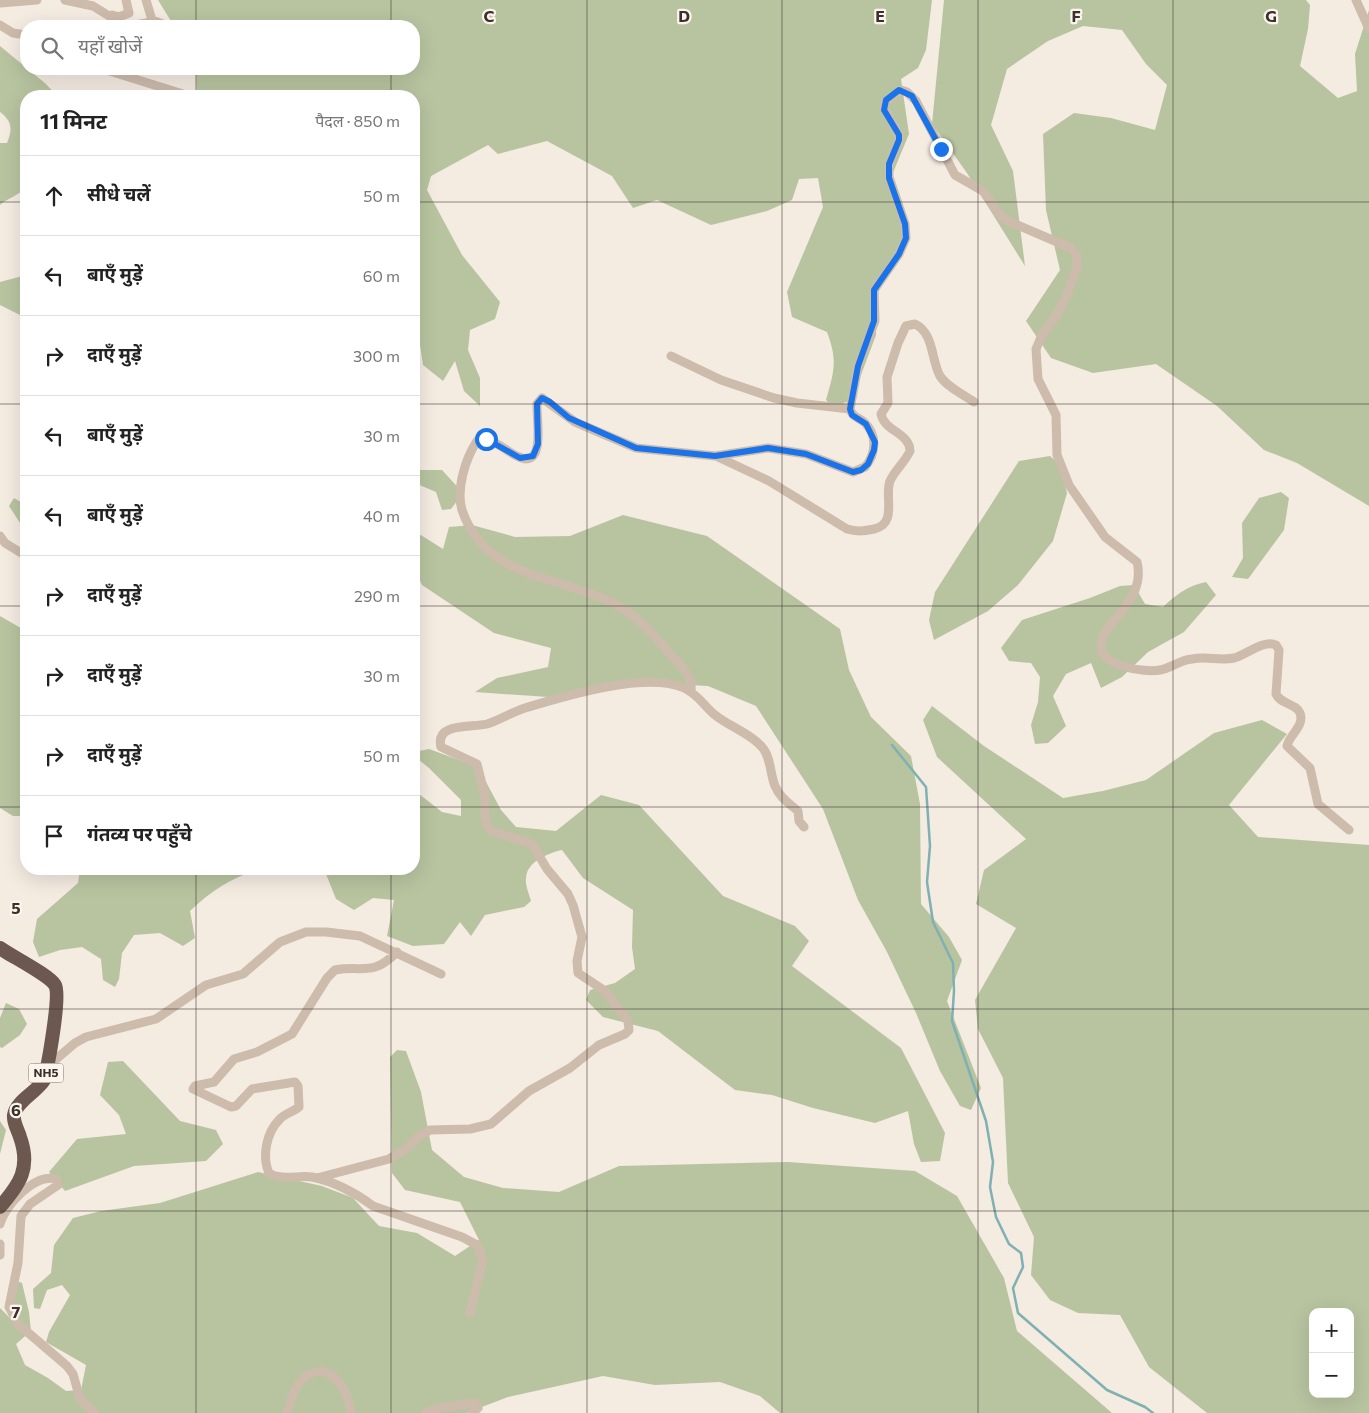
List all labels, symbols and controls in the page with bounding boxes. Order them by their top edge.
text: C [484,6,495,25]
text: D [678,6,690,25]
text: E [875,6,885,25]
text: F [1071,6,1081,25]
text: G [1265,6,1277,25]
search box [20,20,420,75]
icon: search [38,34,66,62]
text: यहाँ खोजें [78,34,142,57]
text: 11 मिनट [40,108,107,133]
text: पैदल · 850 m [315,111,400,130]
route end [930,138,953,161]
icon: ahead [40,182,68,210]
text: सीधे चलें [87,182,151,205]
text: 50 m [363,186,400,205]
icon: left [40,262,68,290]
text: बाएँ मुड़ें [87,262,143,285]
text: 60 m [363,266,400,285]
icon: right [40,342,68,370]
text: दाएँ मुड़ें [87,342,142,365]
text: 300 m [353,346,400,365]
icon: left [40,422,68,450]
text: बाएँ मुड़ें [87,422,143,445]
text: 30 m [363,426,400,445]
route start [475,428,498,451]
icon: left [40,502,68,530]
text: बाएँ मुड़ें [87,502,143,525]
text: 40 m [363,506,400,525]
icon: right [40,582,68,610]
text: दाएँ मुड़ें [87,582,142,605]
text: 290 m [354,586,400,605]
icon: right [40,662,68,690]
text: दाएँ मुड़ें [87,662,142,685]
text: 30 m [363,666,400,685]
icon: right [40,742,68,770]
text: दाएँ मुड़ें [87,742,142,765]
text: 50 m [363,746,400,765]
icon: arrive [40,822,68,850]
text: गंतव्य पर पहुँचे [87,822,192,845]
text: 5 [11,898,21,917]
road number: NH5 [28,1064,64,1082]
text: 6 [11,1100,21,1119]
text: 7 [12,1302,21,1321]
map controls [1309,1308,1354,1398]
button: + [1309,1308,1354,1353]
button: − [1309,1353,1354,1398]

